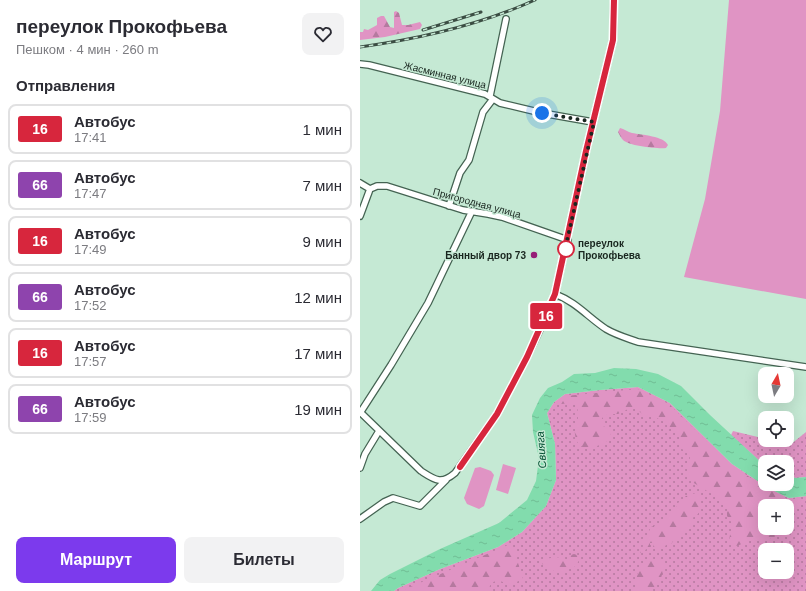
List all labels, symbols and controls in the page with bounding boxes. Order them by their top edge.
button: heart [302,13,344,55]
text: переулок Прокофьева [16,16,227,37]
text: Пешком · 4 мин · 260 m [16,42,158,57]
street label: Жасминная улица [403,59,488,91]
text: Отправления [16,77,115,94]
your location [532,103,552,123]
text: Автобус [74,113,136,130]
text: 16 [32,121,48,137]
text: 1 мин [303,121,342,138]
text: 17:41 [74,130,107,145]
text: Автобус [74,169,136,186]
text: 66 [32,177,48,193]
text: 7 мин [303,177,342,194]
text: 17:47 [74,186,107,201]
street label: Пригородная улица [432,186,523,220]
text: Автобус [74,225,136,242]
text: 16 [32,233,48,249]
text: 9 мин [303,233,342,250]
place label: переулок Прокофьева [578,238,641,261]
marker: переулок Прокофьева [557,240,575,258]
text: 17:49 [74,242,107,257]
place label: Банный двор 73 [445,250,526,261]
marker: Банный двор 73 [529,250,539,260]
text: Автобус [74,281,136,298]
text: 66 [32,289,48,305]
text: 12 мин [294,289,342,306]
text: 17:52 [74,298,107,313]
line badge: 16 [528,303,564,329]
text: 16 [538,308,554,324]
text: Автобус [74,337,136,354]
text: 16 [32,345,48,361]
text: 17 мин [294,345,342,362]
text: 17:57 [74,354,107,369]
north arrow [758,367,794,403]
map controls [758,367,794,579]
text: Автобус [74,393,136,410]
text: 66 [32,401,48,417]
text: 19 мин [294,401,342,418]
text: 17:59 [74,410,107,425]
button: locate [758,411,794,447]
water label: Свияга [534,431,548,469]
button: layers [758,455,794,491]
button: + [758,499,794,535]
button: Маршрут [16,537,176,583]
button: Билеты [184,537,344,583]
button: − [758,543,794,579]

